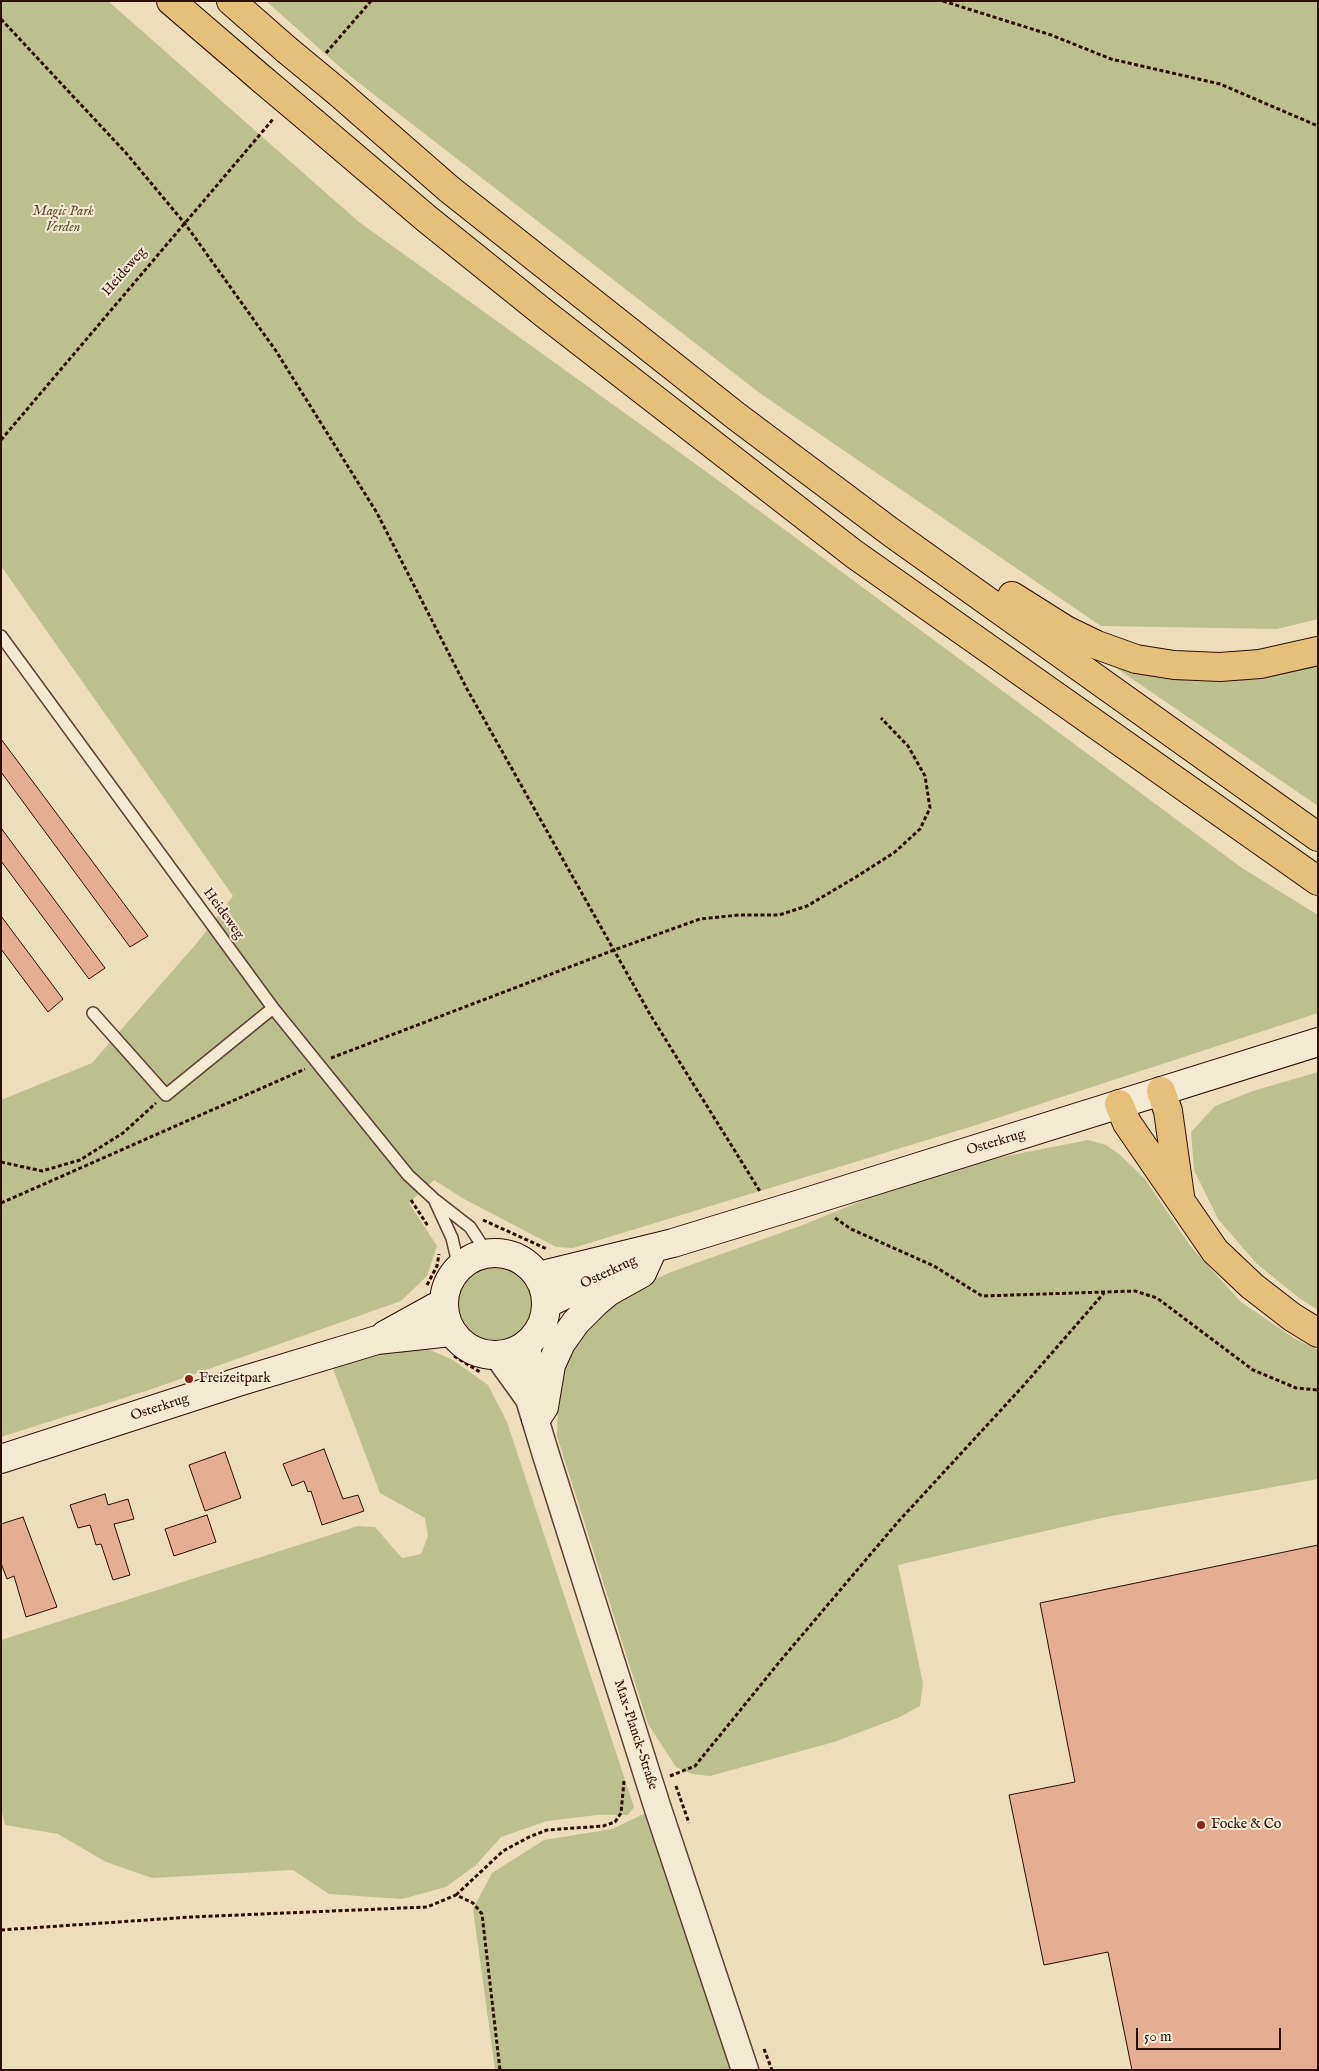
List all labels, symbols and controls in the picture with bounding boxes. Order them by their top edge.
park label: Magic Park Verden [33,204,93,236]
street label: Heideweg [99,244,151,300]
street label: Heideweg [199,885,247,943]
street label: Osterkrug [965,1126,1027,1160]
street label: Osterkrug [578,1253,640,1293]
place label: Freizeitpark [199,1371,271,1387]
marker: Freizeitpark [183,1373,195,1385]
street label: Osterkrug [129,1391,191,1425]
street label: Max-Planck-Straße [609,1678,661,1792]
place label: Focke & Co [1211,1817,1281,1833]
marker: Focke & Co [1195,1819,1207,1831]
scale bar [1139,2018,1284,2050]
text: 50 m [1144,2027,1172,2046]

